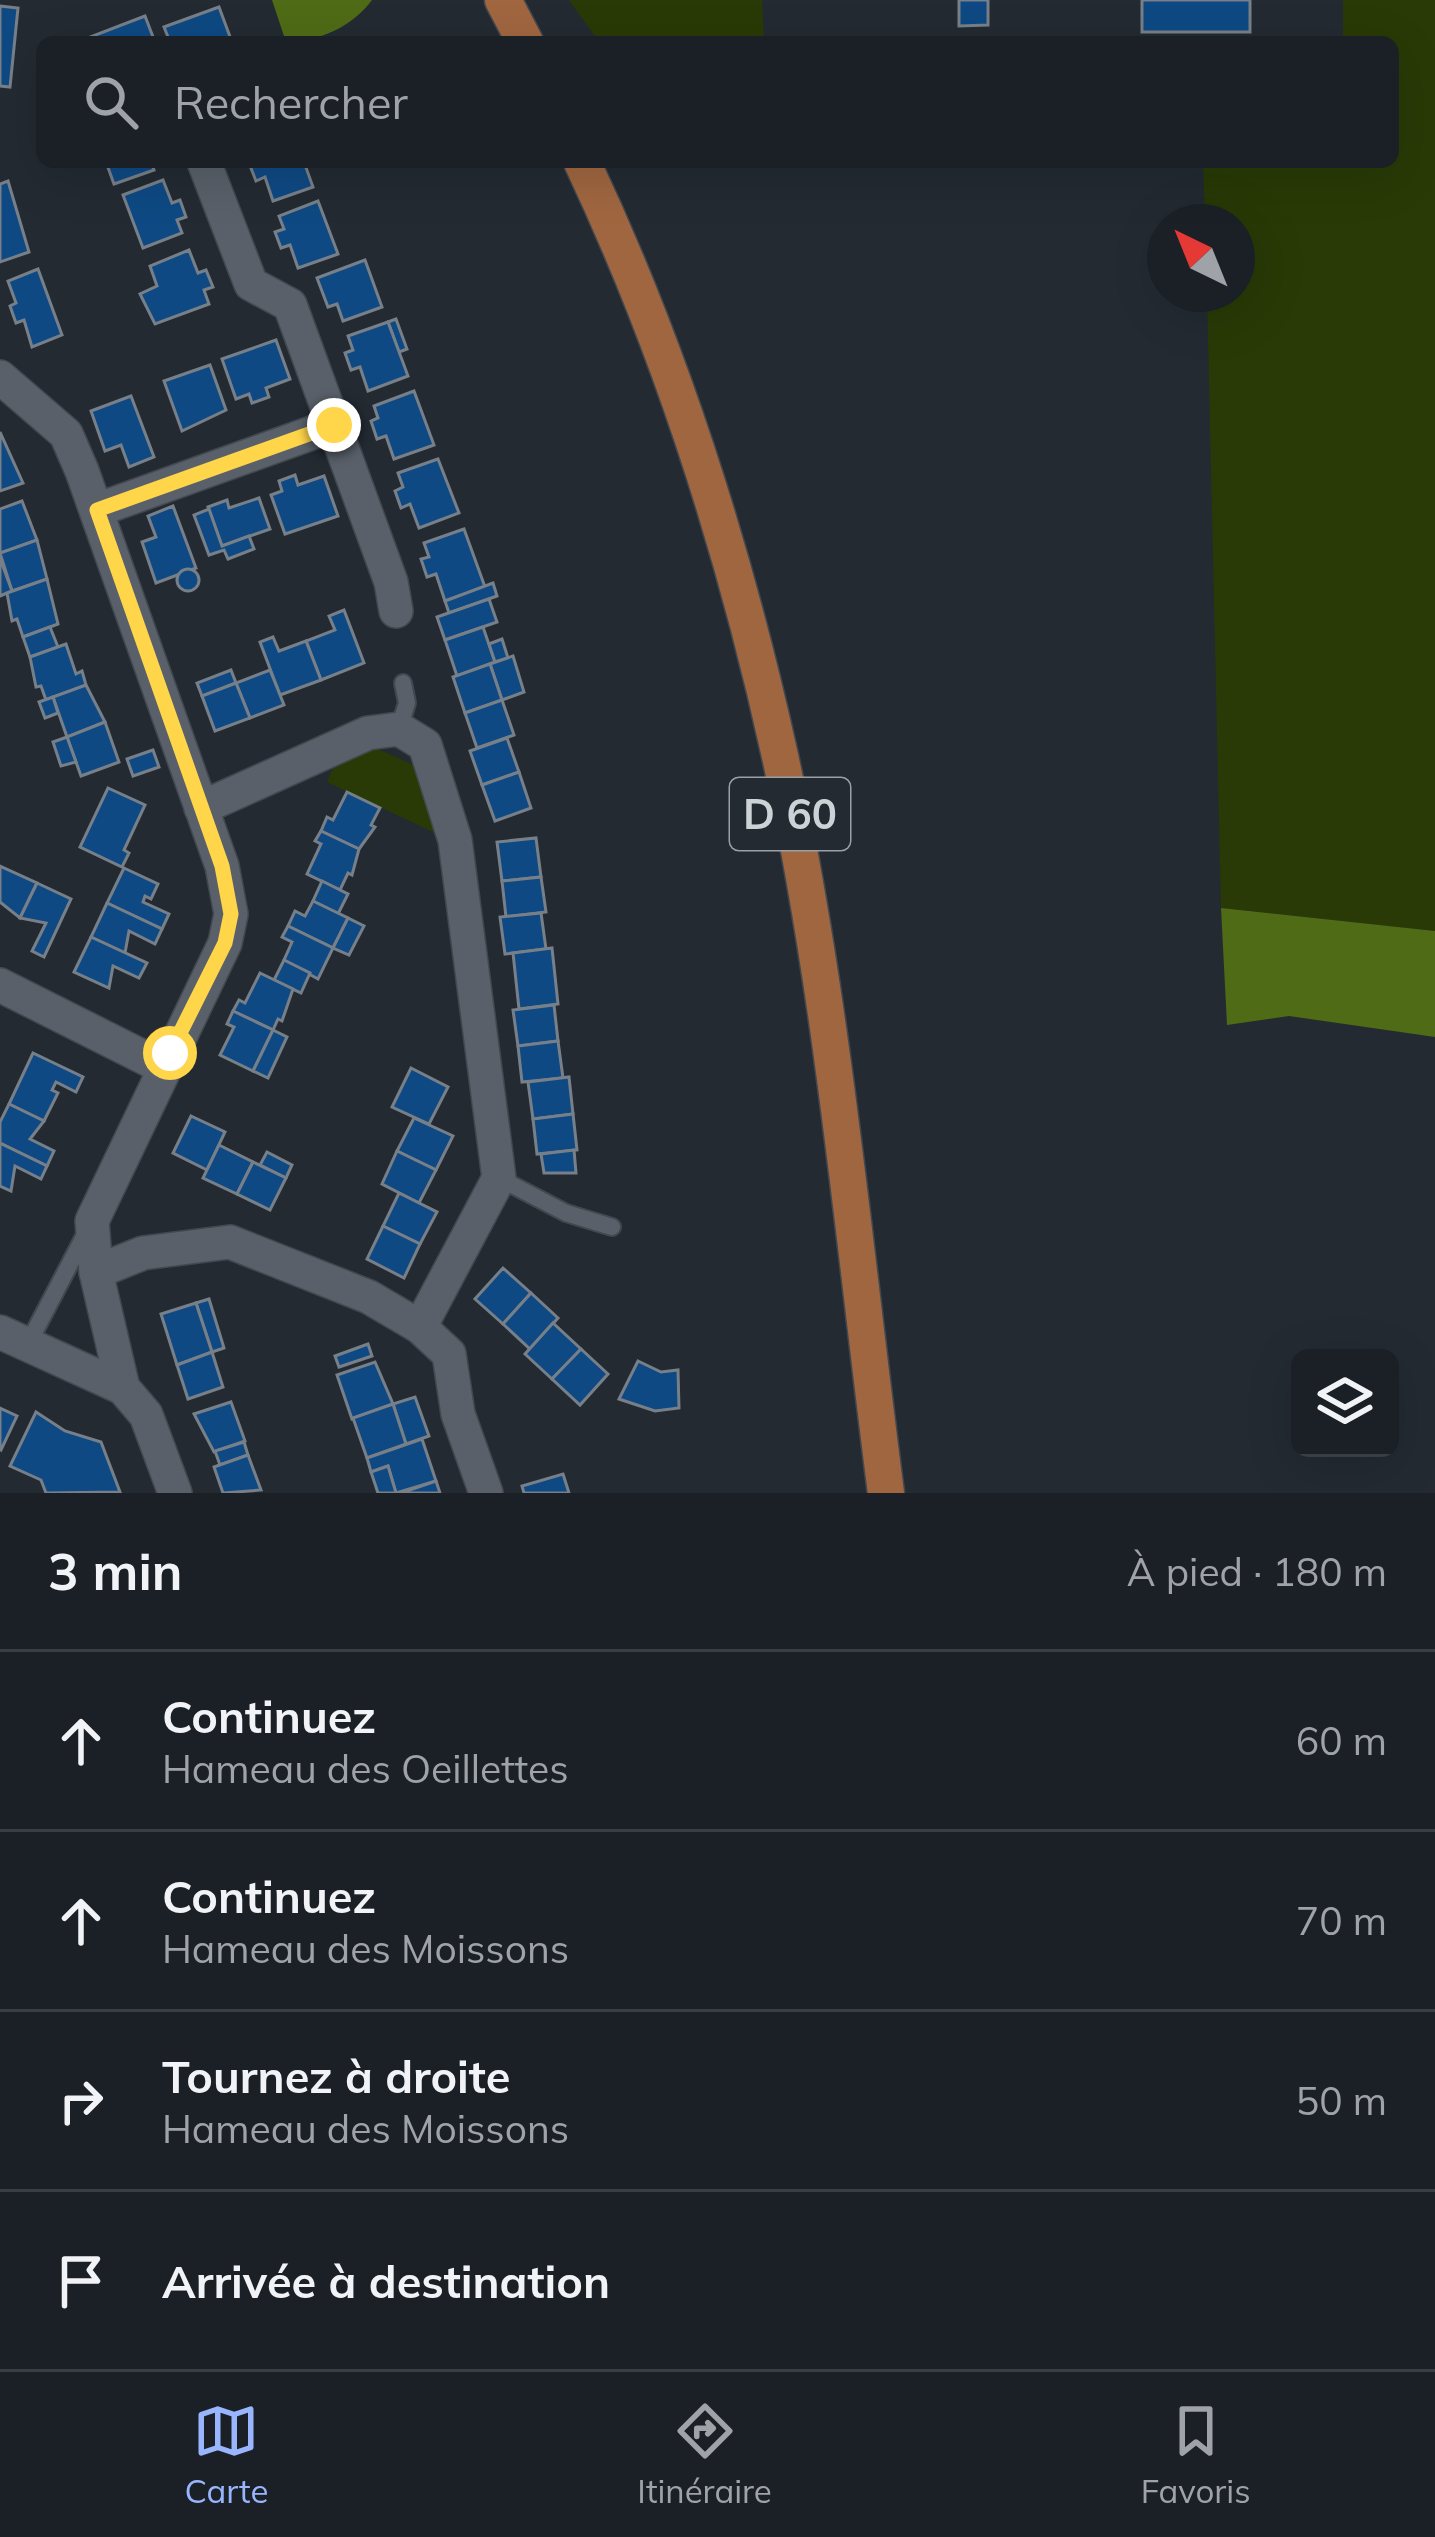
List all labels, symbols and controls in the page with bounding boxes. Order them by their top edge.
search box [36,36,1399,168]
icon: search [78,69,144,135]
text: Rechercher [174,74,408,130]
north arrow [1147,204,1255,312]
route end [307,398,361,452]
road number: D 60 [730,778,850,850]
route start [143,1026,197,1080]
map controls [1291,1349,1399,1457]
button: layers [1291,1349,1399,1457]
text: 3 min [48,1539,183,1603]
text: À pied · 180 m [1127,1547,1387,1596]
text: Continuez [162,1688,376,1744]
icon: ahead [48,1708,114,1774]
text: 60 m [1296,1716,1387,1765]
text: Hameau des Oeillettes [162,1744,568,1793]
text: Continuez [162,1868,376,1924]
icon: ahead [48,1888,114,1954]
text: 70 m [1296,1896,1387,1945]
text: Hameau des Moissons [162,1924,569,1973]
text: Tournez à droite [162,2048,510,2104]
icon: right [48,2068,114,2134]
text: 50 m [1296,2076,1387,2125]
text: Hameau des Moissons [162,2104,569,2153]
icon: arrive [48,2248,114,2314]
text: Arrivée à destination [162,2253,610,2309]
tab: Carte [184,2398,268,2511]
tab: Itinéraire [637,2398,772,2511]
tab: Favoris [1141,2398,1251,2511]

